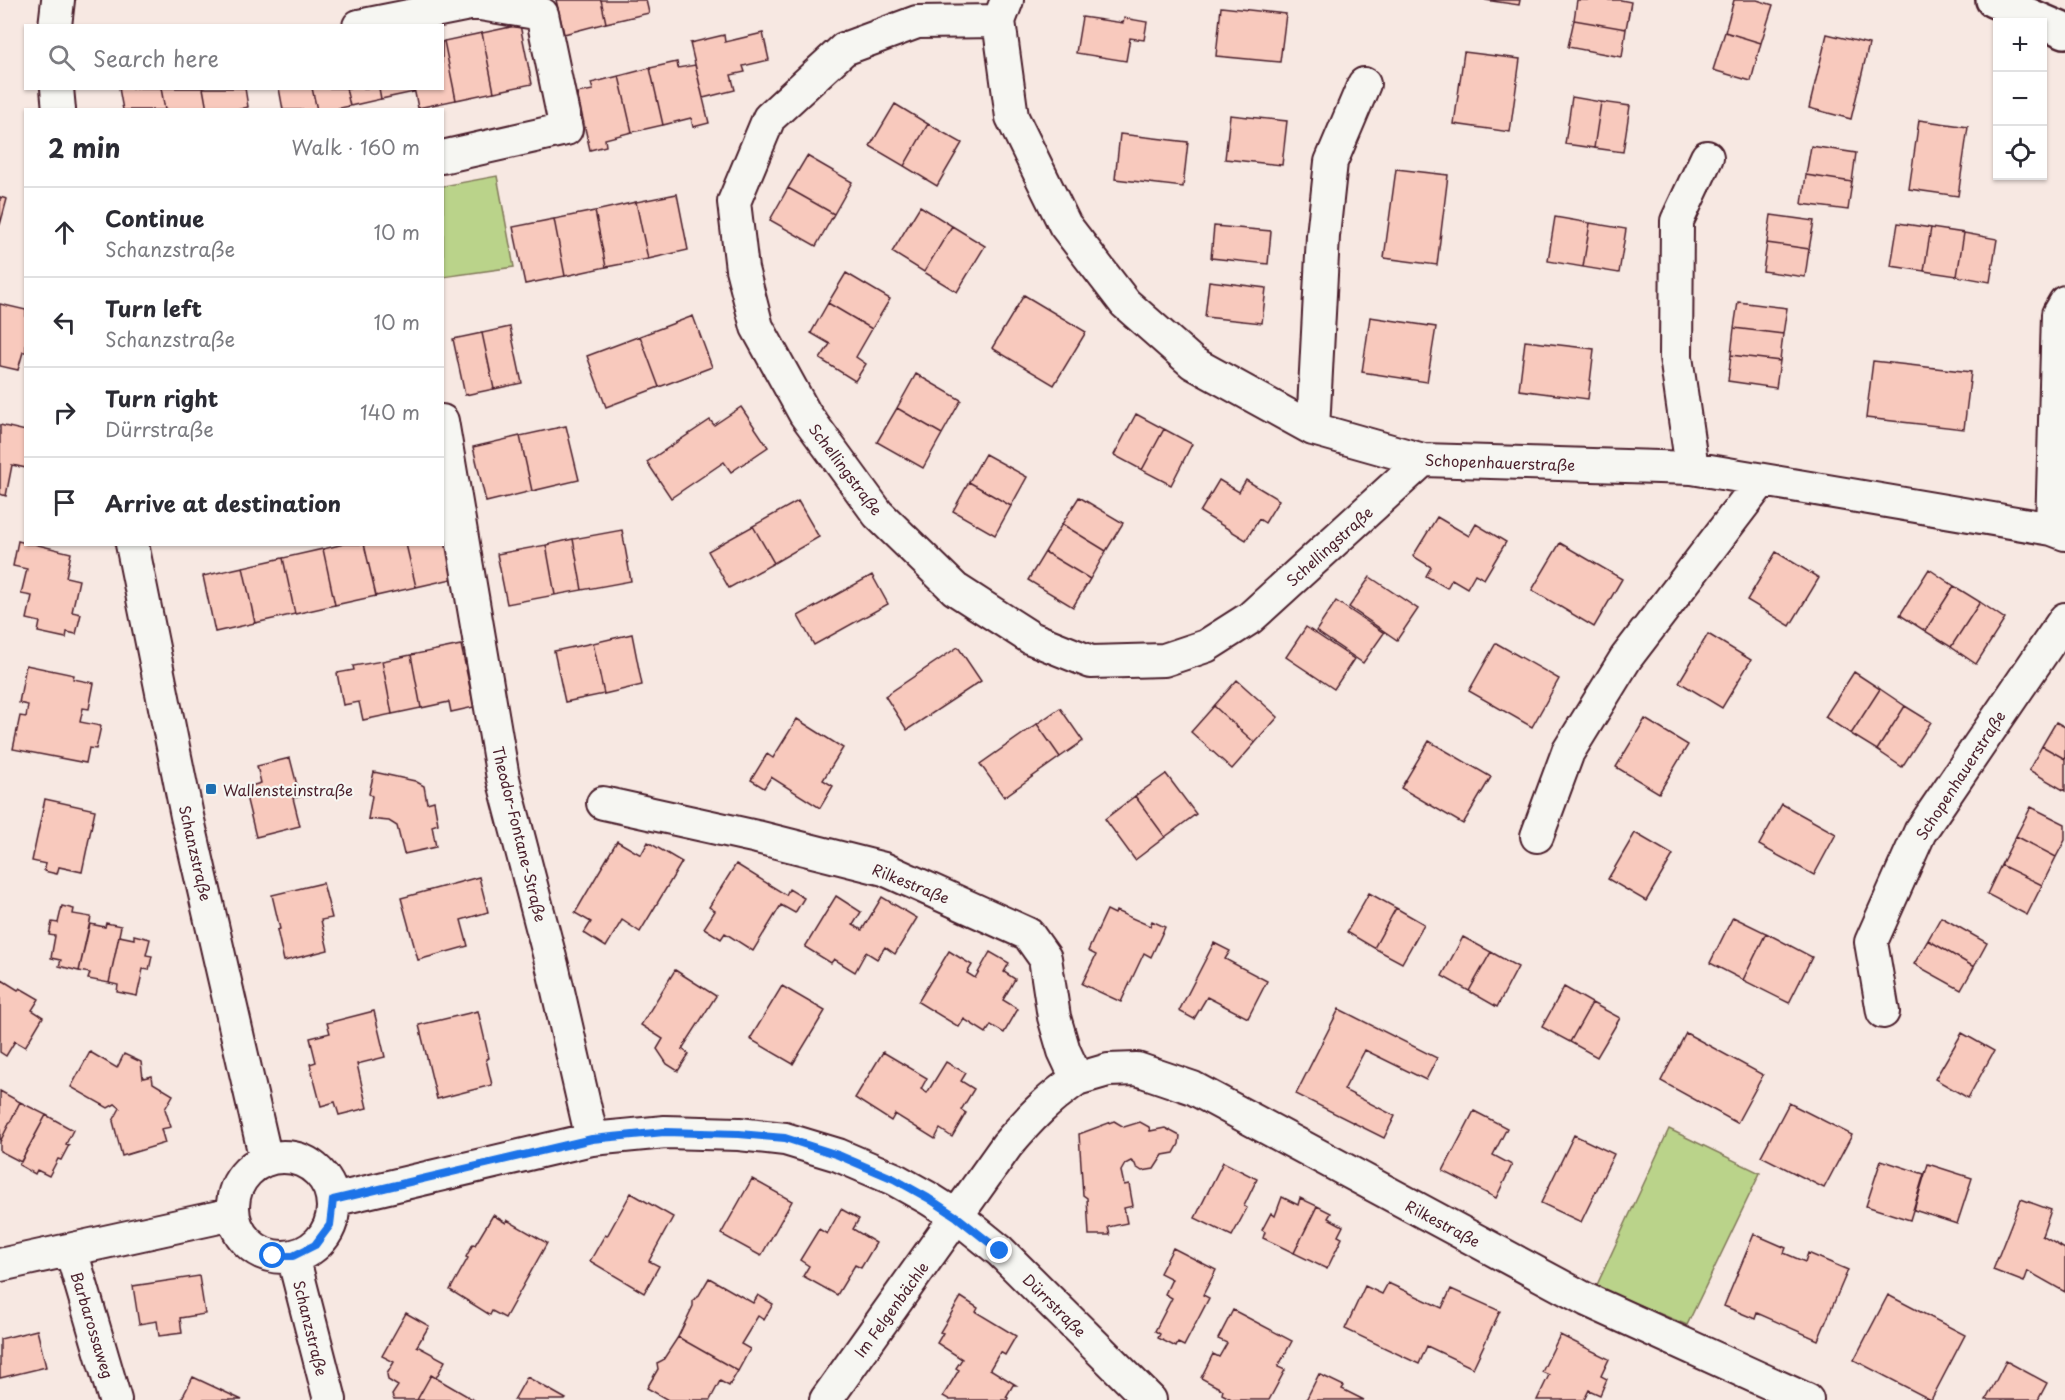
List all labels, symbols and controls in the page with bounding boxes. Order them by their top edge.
map controls [1993,18,2047,180]
button: + [1993,18,2047,72]
search box [24,24,444,90]
icon: search [45,41,78,74]
text: Search here [93,41,219,74]
button: − [1993,72,2047,126]
button: locate [1993,126,2047,180]
text: 2 min [48,128,121,167]
text: Walk · 160 m [292,132,420,162]
text: Continue [105,201,204,234]
icon: ahead [48,216,81,249]
text: 10 m [373,217,420,247]
text: Schanzstraße [105,234,235,264]
text: Turn left [105,291,202,324]
icon: left [48,306,81,339]
text: 10 m [373,307,420,337]
text: Schanzstraße [105,324,235,354]
text: Turn right [105,381,218,414]
icon: right [48,396,81,429]
text: 140 m [360,397,420,427]
text: Dürrstraße [105,414,214,444]
street label: Schellingstraße [804,418,888,520]
street label: Schopenhauerstraße [1424,448,1576,476]
icon: arrive [48,486,81,519]
text: Arrive at destination [105,486,341,519]
street label: Schellingstraße [1280,501,1378,591]
street label: Schopenhauerstraße [1909,706,2011,844]
street label: Theodor-Fontane-Straße [487,744,553,924]
place label: Wallensteinstraße [223,778,353,801]
marker: Wallensteinstraße [204,782,218,796]
street label: Schanzstraße [174,803,218,903]
street label: Rilkestraße [869,857,953,909]
street label: Rilkestraße [1402,1194,1485,1252]
route end [986,1237,1012,1263]
route start [259,1242,285,1268]
street label: Im Felgenbächle [848,1256,934,1362]
street label: Dürrstraße [1018,1268,1092,1342]
street label: Barbarossaweg [66,1269,120,1381]
street label: Schanzstraße [288,1278,334,1378]

